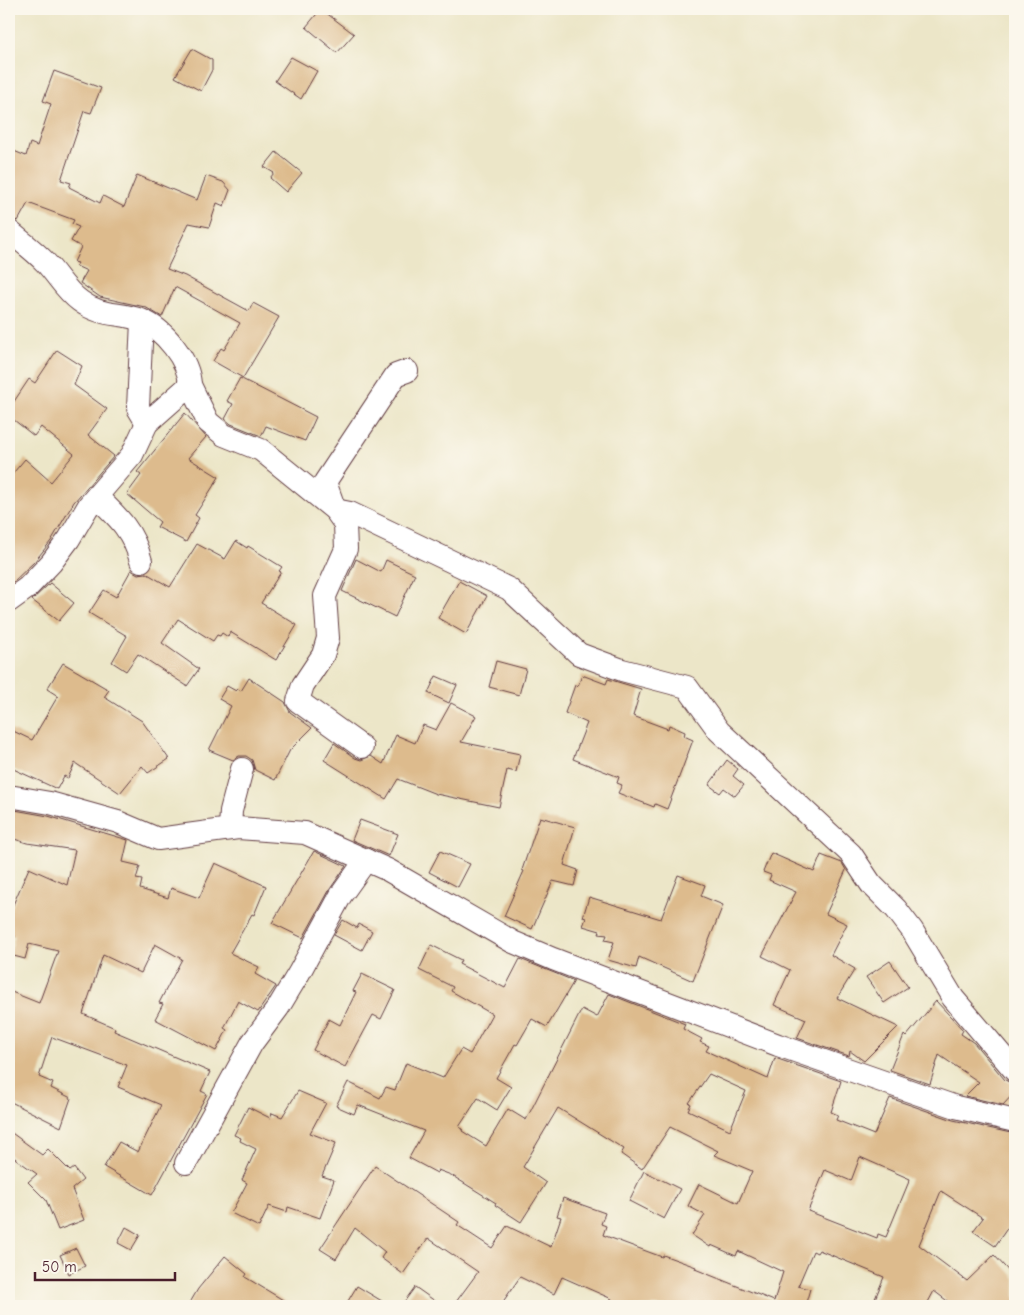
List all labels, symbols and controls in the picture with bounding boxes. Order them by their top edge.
scale bar [35,1250,175,1282]
text: 50 m [42,1258,77,1276]

